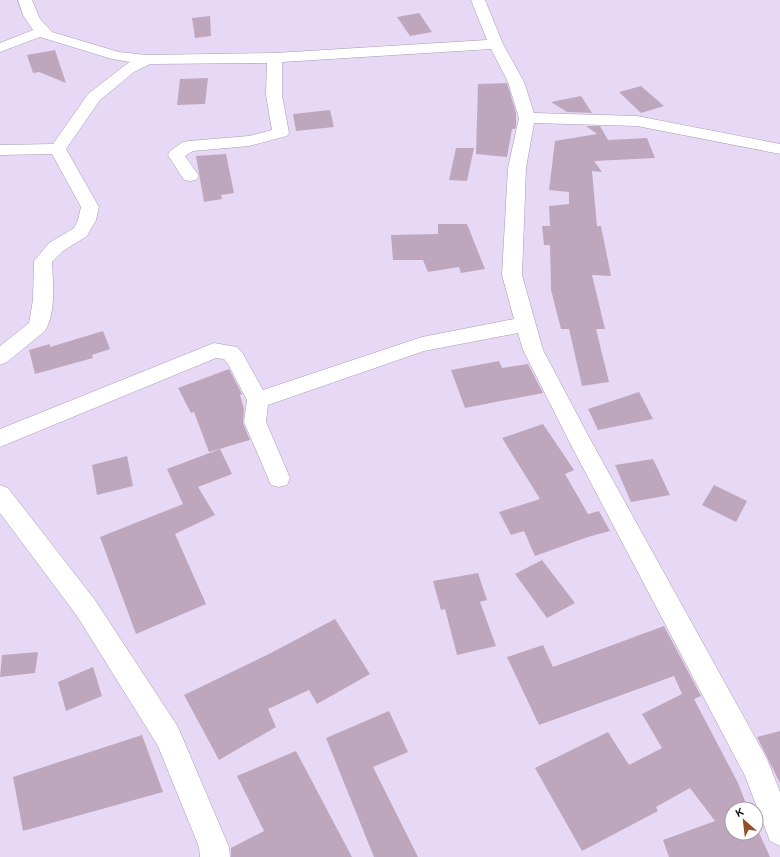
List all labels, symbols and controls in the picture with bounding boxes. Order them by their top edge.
north arrow [724,801,764,841]
text: K [733,804,746,820]

